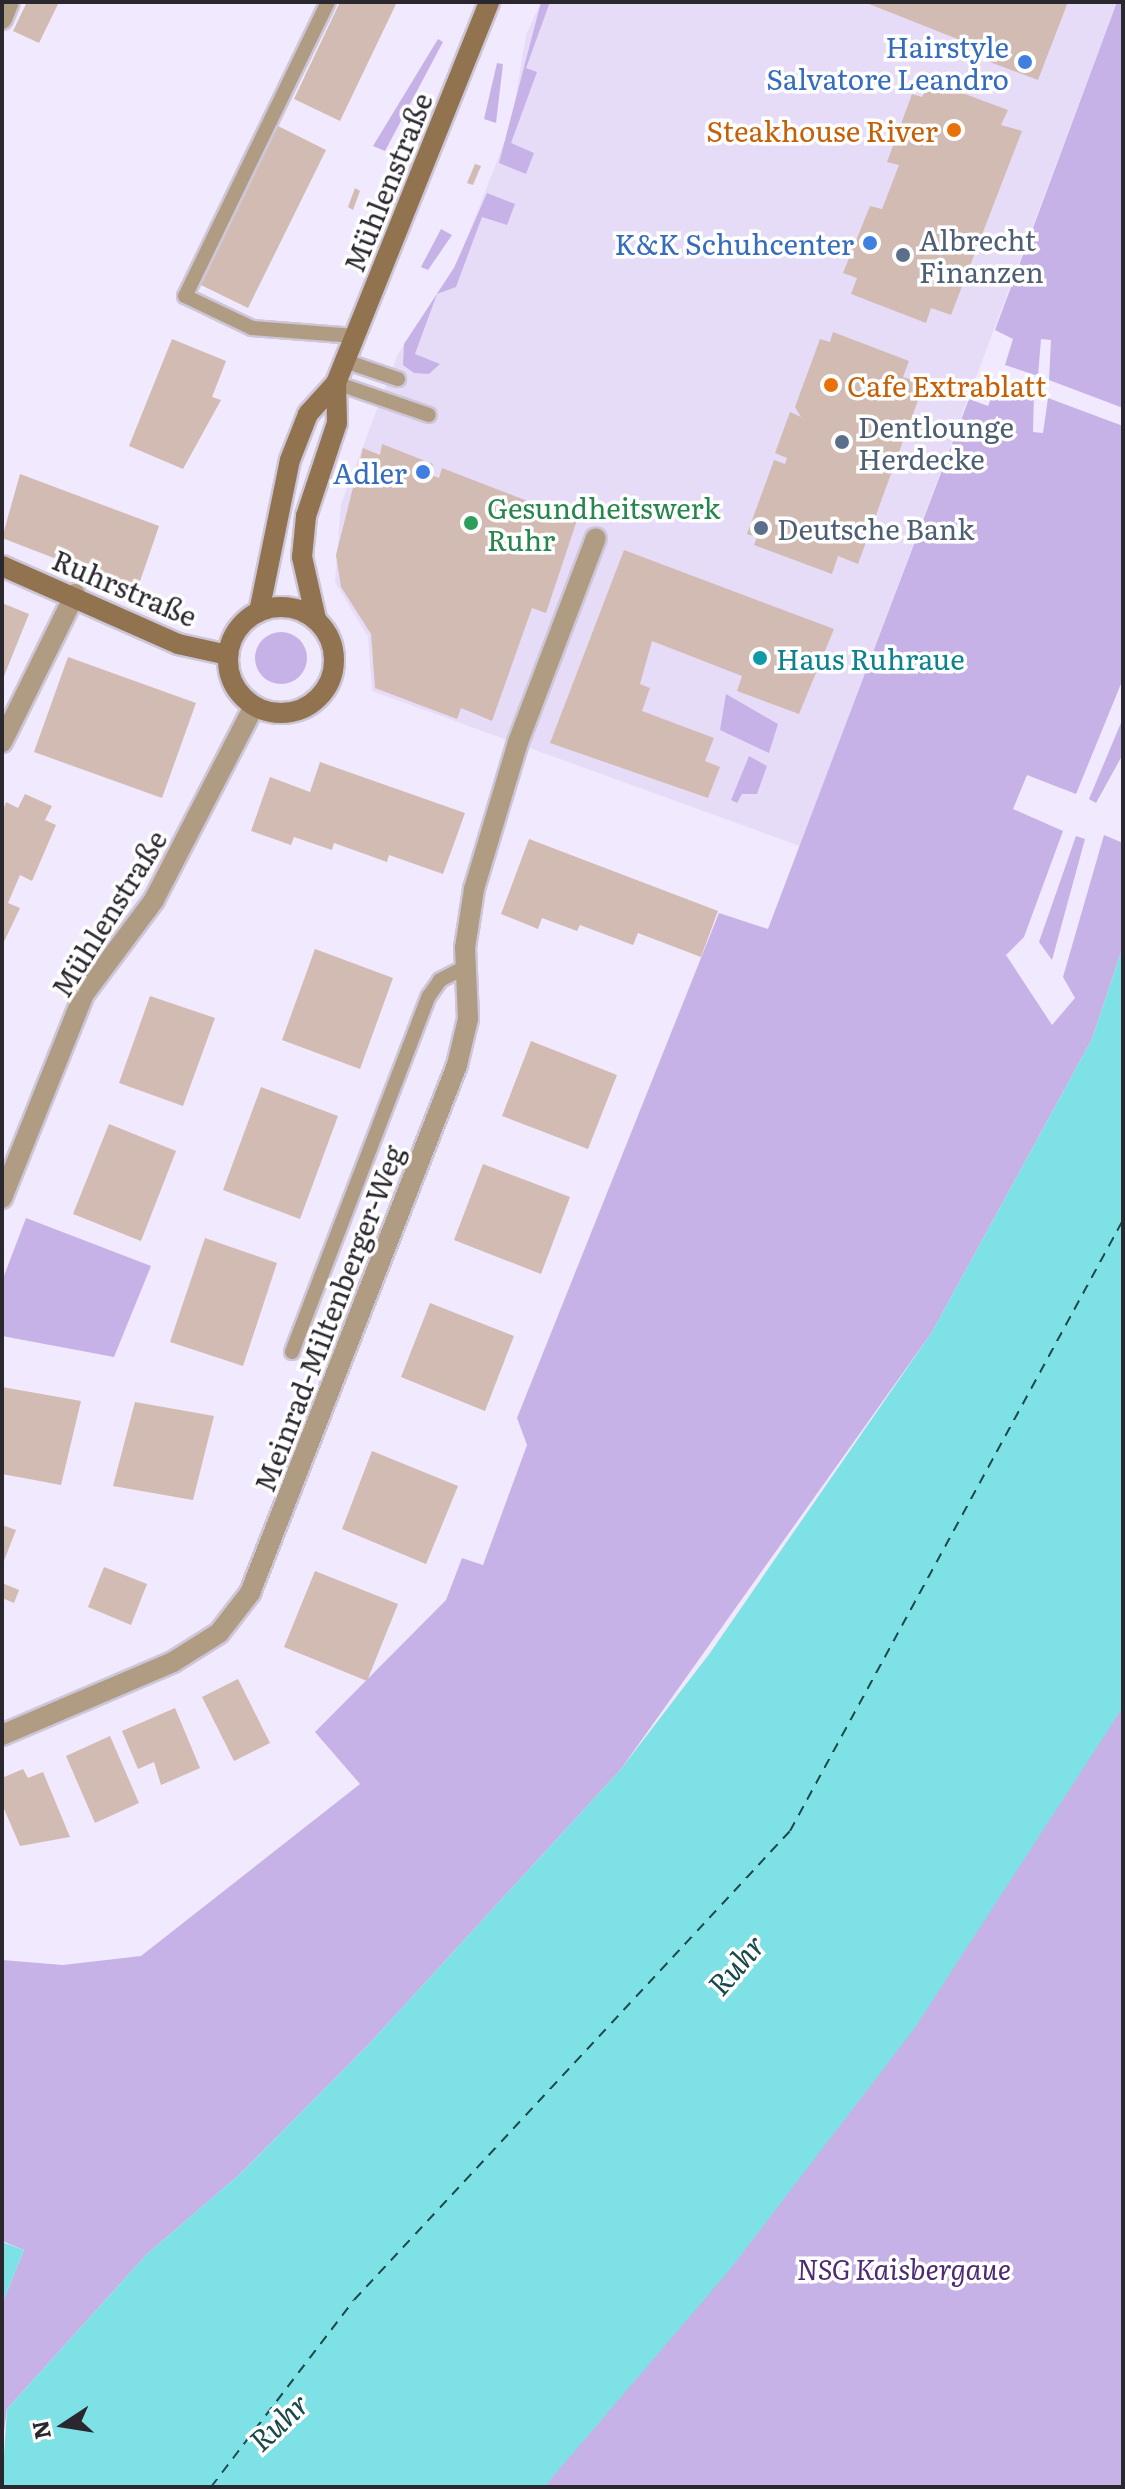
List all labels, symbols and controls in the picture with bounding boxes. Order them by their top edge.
place label: Hairstyle Salvatore Leandro [766,29,1009,95]
marker: Hairstyle Salvatore Leandro [1016,53,1034,71]
street label: Mühlenstraße [336,88,438,276]
place label: Steakhouse River [706,113,938,147]
marker: Steakhouse River [945,121,963,139]
place label: Albrecht Finanzen [919,222,1044,288]
place label: K&K Schuhcenter [615,226,854,260]
marker: K&K Schuhcenter [861,234,879,252]
marker: Albrecht Finanzen [894,246,912,264]
place label: Cafe Extrablatt [847,368,1047,402]
marker: Cafe Extrablatt [822,376,840,394]
place label: Dentlounge Herdecke [858,409,1014,475]
marker: Dentlounge Herdecke [833,433,851,451]
place label: Adler [333,455,407,489]
marker: Adler [414,463,432,481]
place label: Gesundheitswerk Ruhr [487,490,720,556]
place label: Deutsche Bank [777,511,974,545]
marker: Gesundheitswerk Ruhr [462,514,480,532]
marker: Deutsche Bank [752,519,770,537]
street label: Ruhrstraße [48,542,202,632]
place label: Haus Ruhraue [776,641,965,675]
marker: Haus Ruhraue [751,649,769,667]
street label: Mühlenstraße [43,824,173,1002]
street label: Meinrad-Miltenberger-Weg [246,1140,410,1496]
water label: Ruhr [699,1926,771,2002]
park label: NSG Kaisbergaue [797,2251,1011,2285]
north arrow [24,2385,104,2465]
water label: Ruhr [241,2385,315,2457]
text: N [22,2418,58,2443]

